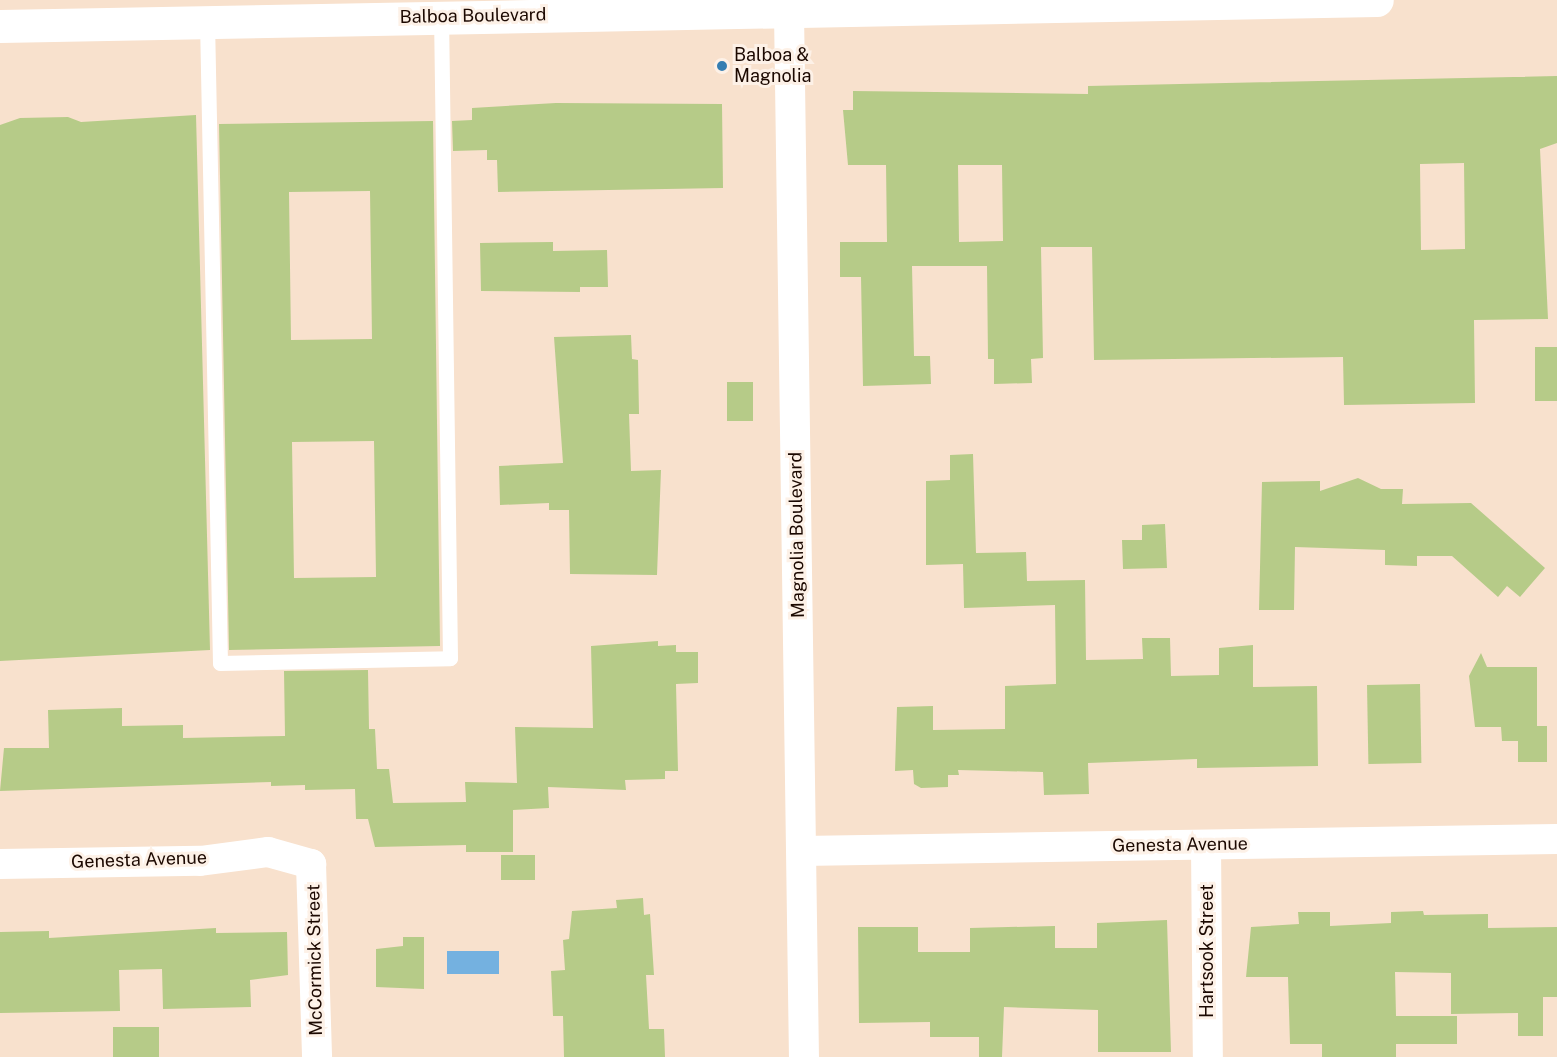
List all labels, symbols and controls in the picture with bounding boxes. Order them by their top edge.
street label: Balboa Boulevard [399,4,547,28]
place label: Balboa & Magnolia [734,45,811,88]
marker: Balboa & Magnolia [715,59,729,73]
street label: Magnolia Boulevard [785,452,809,618]
street label: Genesta Avenue [1112,833,1248,857]
street label: Genesta Avenue [71,847,207,873]
street label: McCormick Street [303,884,327,1036]
street label: Hartsook Street [1196,884,1218,1018]

